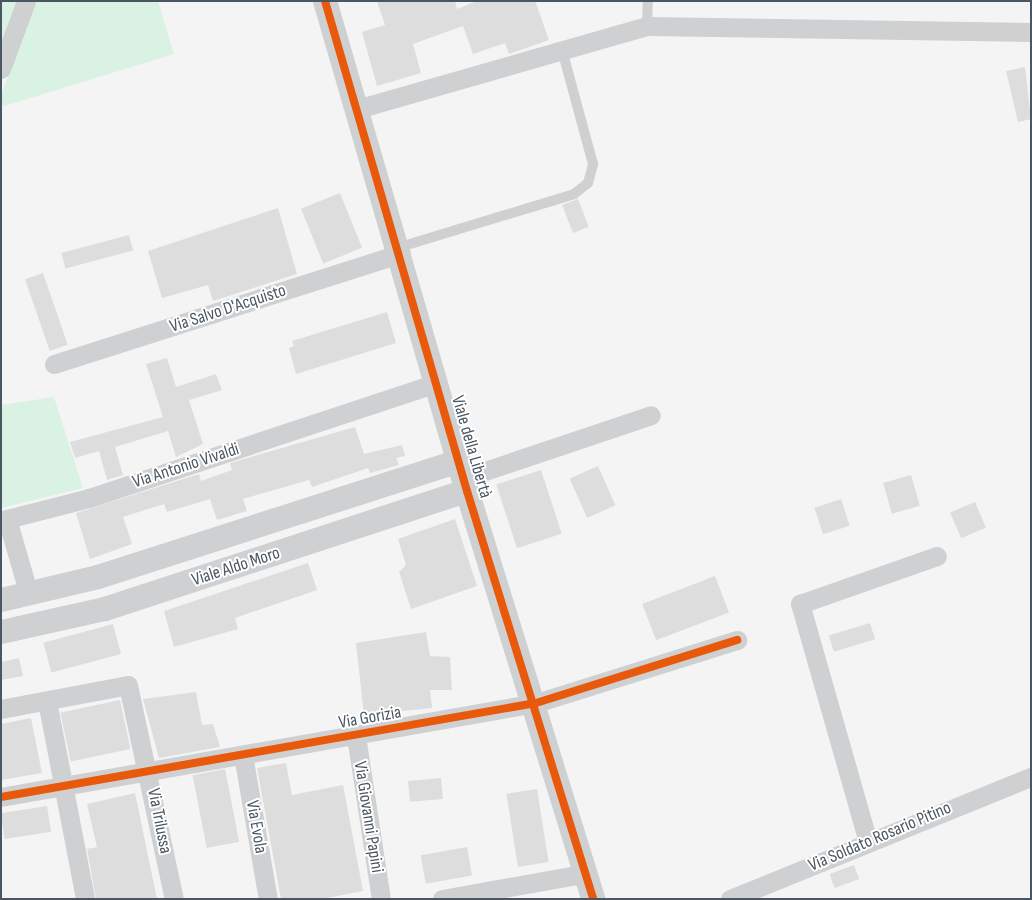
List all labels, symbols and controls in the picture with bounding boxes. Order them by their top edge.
street label: Via Salvo D'Acquisto [167,280,289,338]
street label: Viale della Libertà [446,393,496,501]
street label: Via Antonio Vivaldi [130,439,242,493]
street label: Viale Aldo Moro [189,543,283,591]
street label: Via Gorizia [337,702,403,734]
street label: Via Giovanni Papini [349,760,387,874]
street label: Via Trilussa [142,786,176,856]
street label: Via Soldato Rosario Pitino [806,797,954,877]
street label: Via Evola [241,799,271,855]

